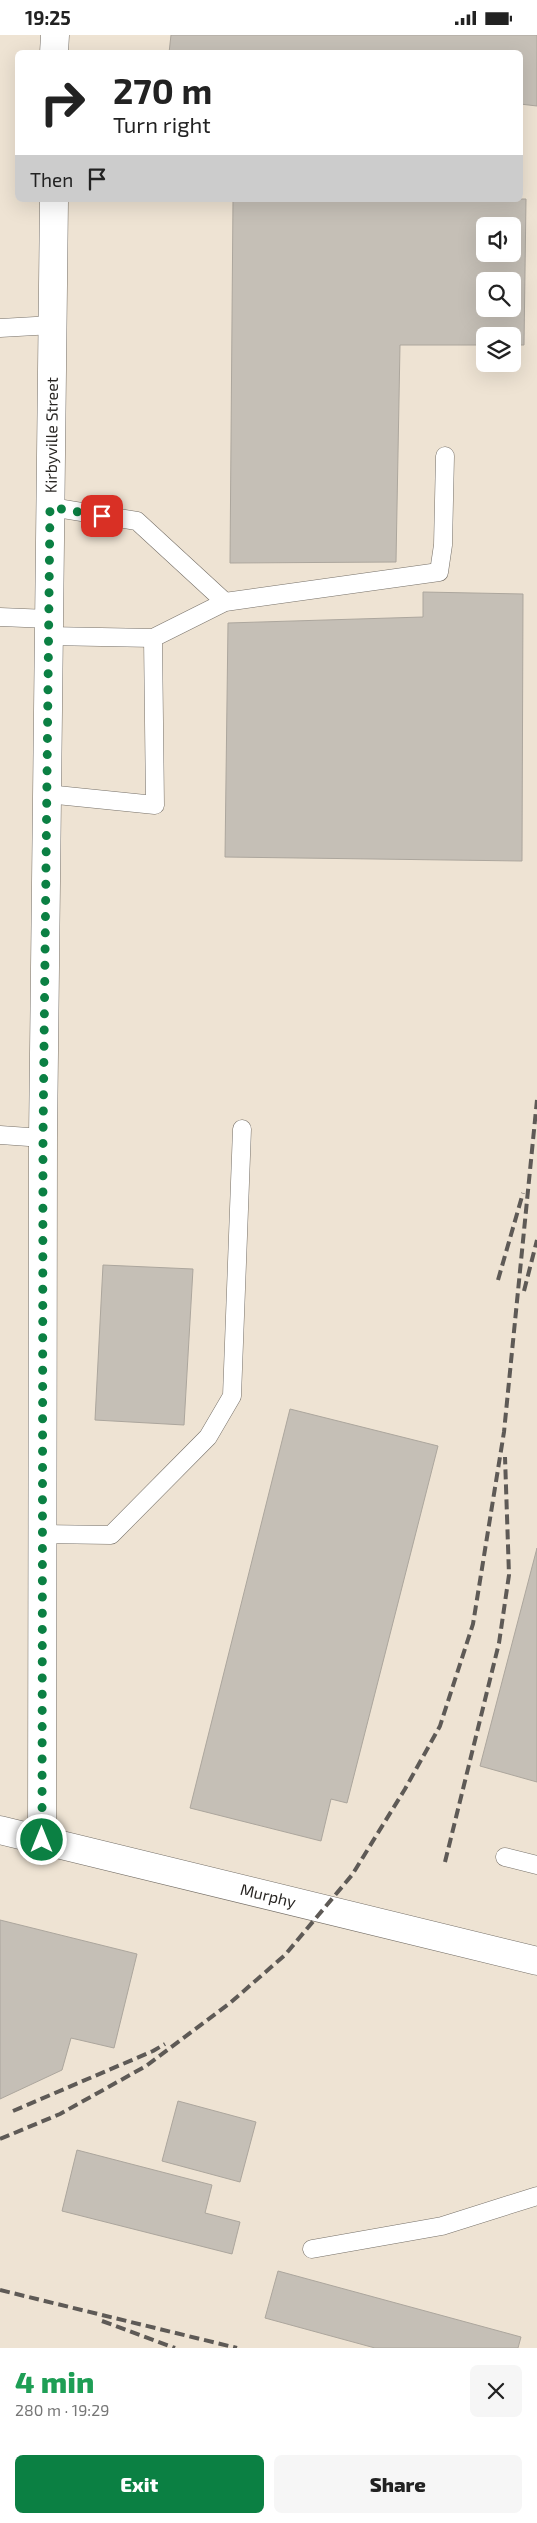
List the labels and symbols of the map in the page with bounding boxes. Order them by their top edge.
street label: Kirbyville Street [41,377,61,493]
pin [81,495,123,537]
position arrow [15,1813,67,1865]
street label: Murphy [238,1879,299,1911]

